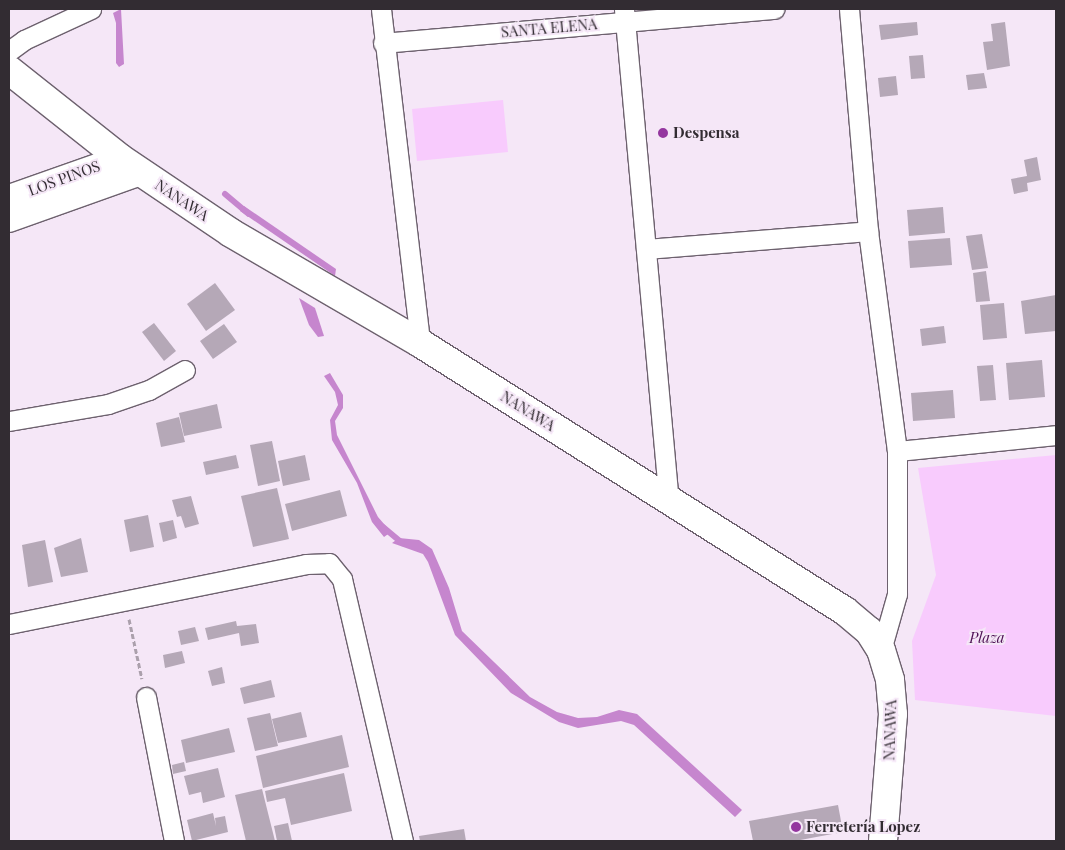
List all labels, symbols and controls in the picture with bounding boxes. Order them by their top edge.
street label: SANTA ELENA [500,15,598,41]
place label: Despensa [673,124,740,142]
marker: Despensa [657,127,669,139]
street label: LOS PINOS [26,157,102,199]
street label: NANAWA [152,175,212,225]
street label: NANAWA [497,387,559,435]
park label: Plaza [969,629,1005,647]
street label: NANAWA [880,699,900,761]
place label: Ferretería Lopez [806,818,920,836]
marker: Ferretería Lopez [790,821,802,833]

